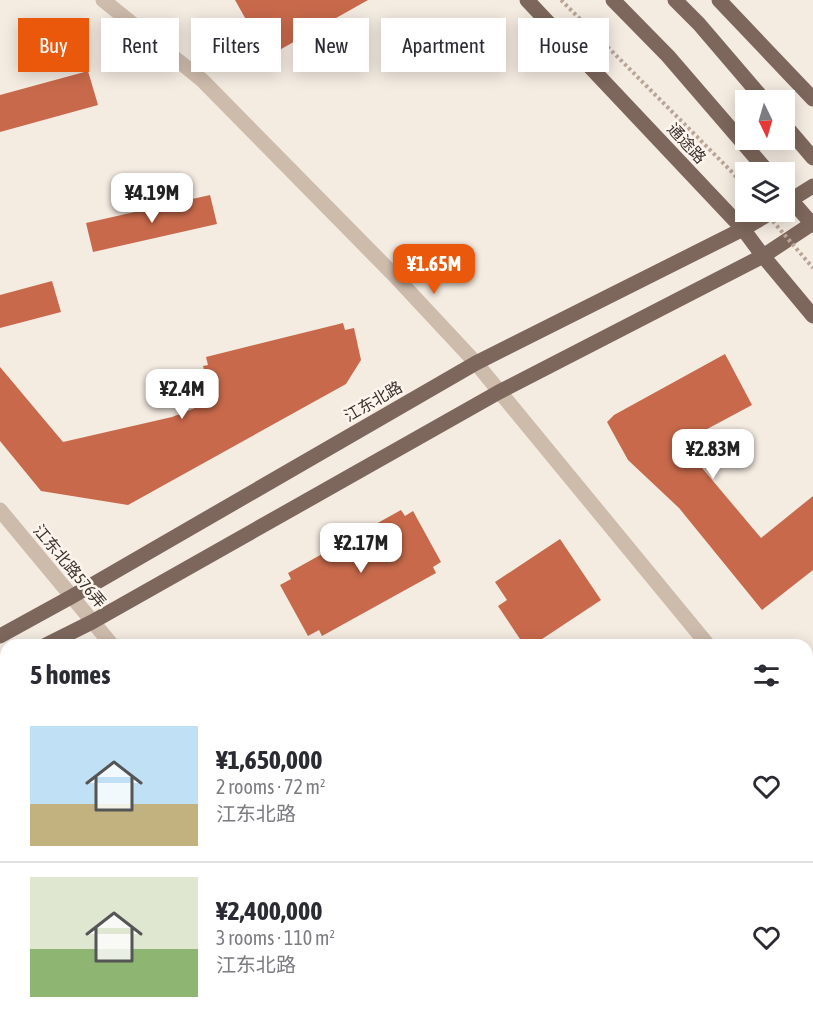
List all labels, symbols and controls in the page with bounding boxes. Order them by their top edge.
chip: Buy [18,18,89,72]
chip: Rent [101,18,179,72]
chip: Filters [191,18,281,72]
chip: New [293,18,369,72]
chip: Apartment [381,18,506,72]
chip: House [518,18,609,72]
north arrow [735,90,795,150]
map controls [735,90,795,222]
street label: 通途路 [664,119,710,167]
button: layers [735,162,795,222]
pin: ¥4.19M [103,173,201,224]
text: ¥4.19M [125,181,179,204]
pin: ¥1.65M [385,244,483,295]
text: ¥1.65M [407,252,461,275]
pin: ¥2.4M [140,369,224,420]
text: ¥2.4M [160,377,204,400]
street label: 江东北路 [341,377,405,425]
pin: ¥2.83M [664,429,762,480]
text: ¥2.83M [686,437,740,460]
street label: 江东北路576弄 [30,521,110,611]
pin: ¥2.17M [312,523,410,574]
text: ¥2.17M [334,531,388,554]
icon: filters [750,659,783,692]
text: 5 homes [30,660,110,690]
text: ¥1,650,000 [216,745,322,775]
icon: home [78,750,150,822]
icon: heart [750,770,783,803]
text: 2 rooms · 72 m² [216,775,326,798]
text: 江东北路 [216,802,296,825]
text: ¥2,400,000 [216,896,322,926]
icon: home [78,901,150,973]
icon: heart [750,921,783,954]
text: 3 rooms · 110 m² [216,926,335,949]
text: 江东北路 [216,953,296,976]

